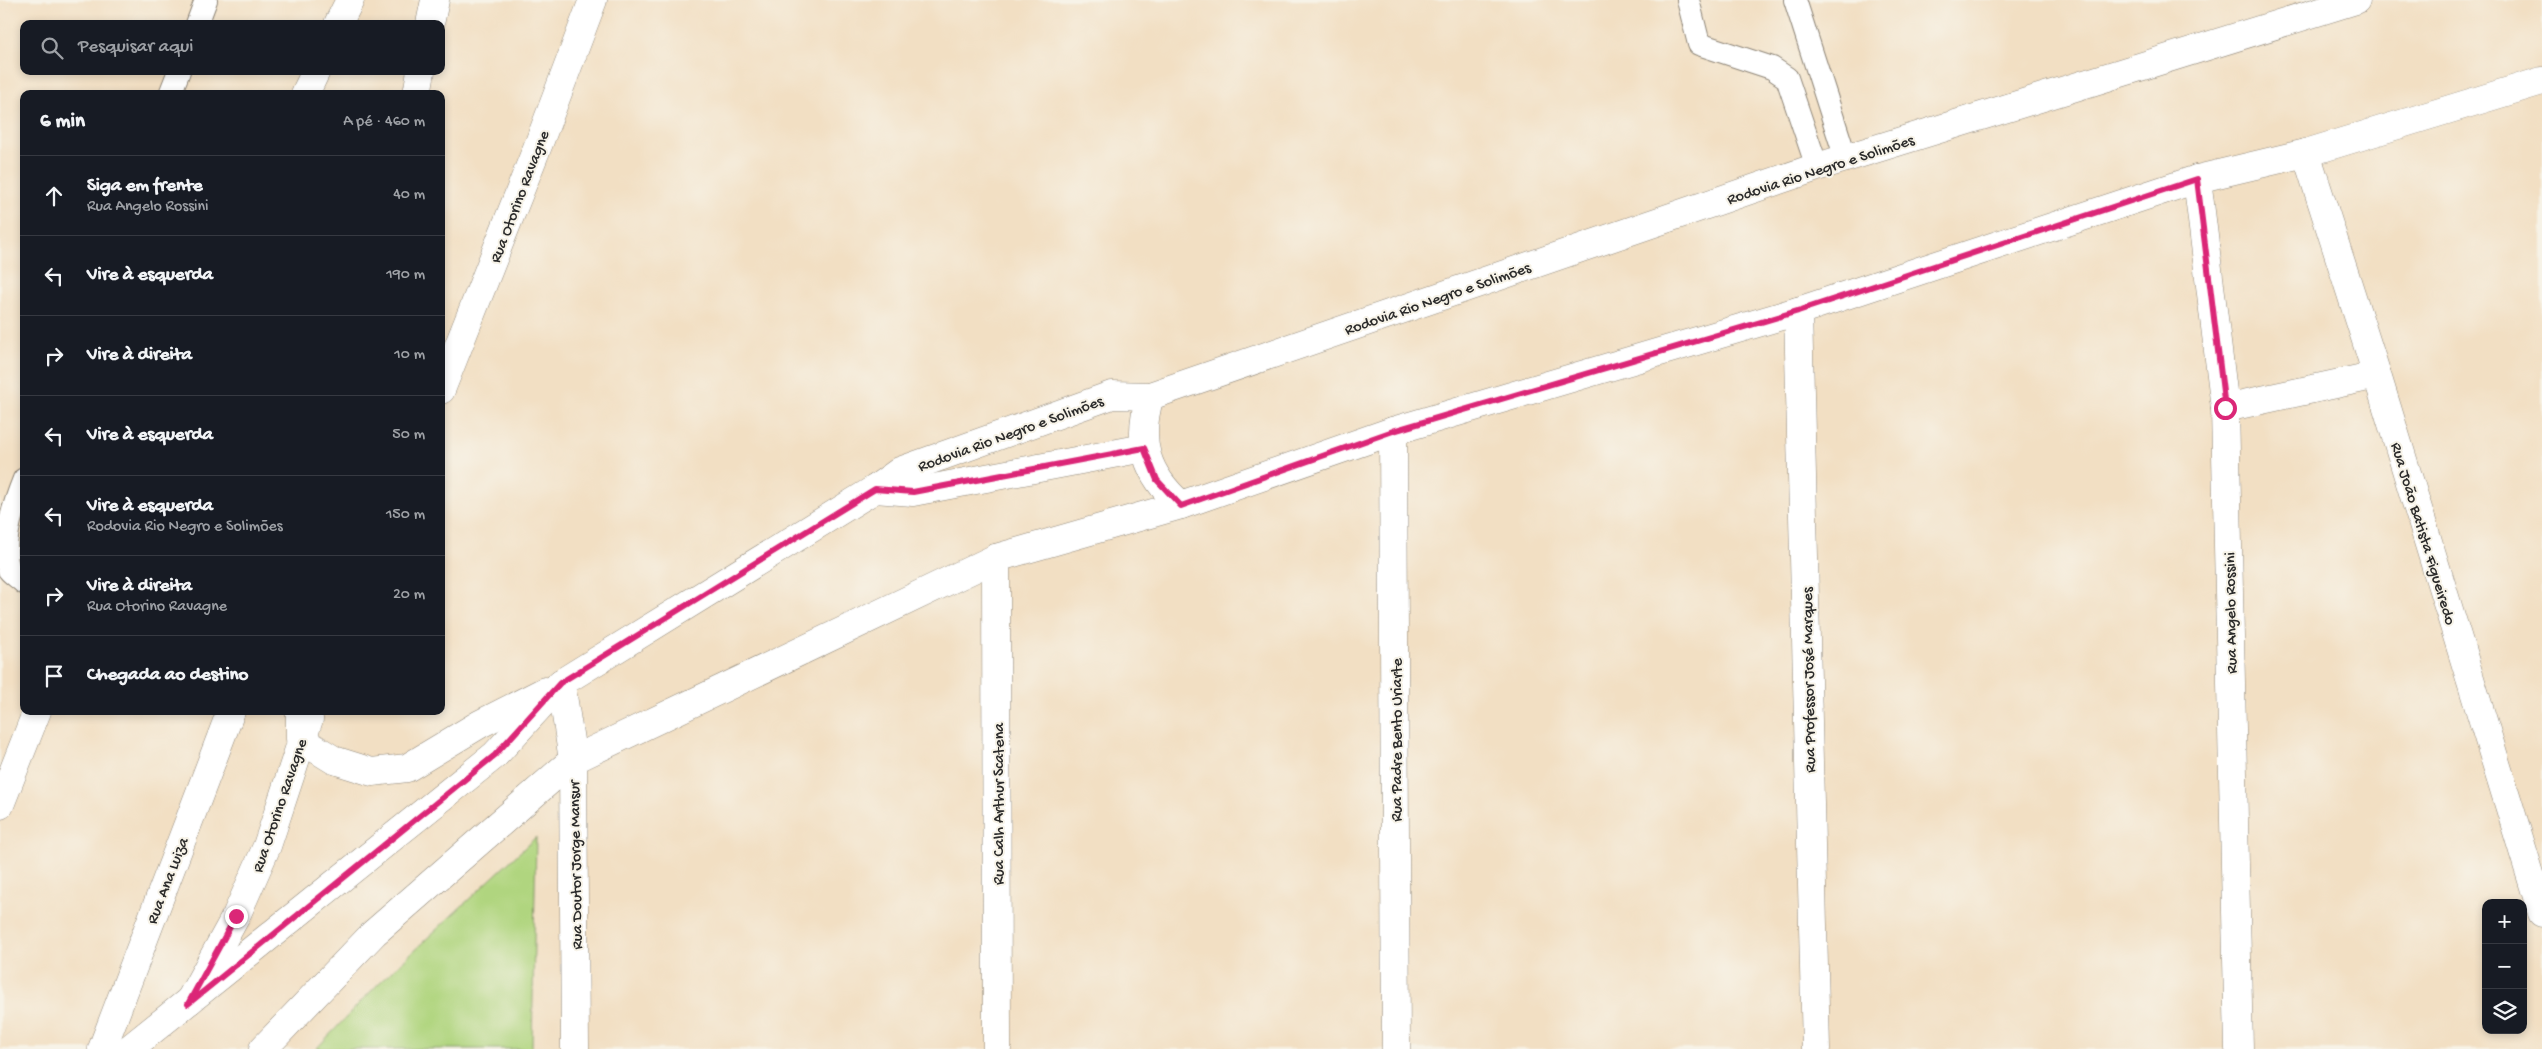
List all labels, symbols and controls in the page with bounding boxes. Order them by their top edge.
search box [20,20,445,75]
icon: search [38,34,66,62]
text: Pesquisar aqui [78,36,193,59]
text: 6 min [40,110,85,135]
text: A pé · 460 m [343,113,425,132]
street label: Rua Otorino Ravagne [487,128,555,266]
street label: Rodovia Rio Negro e Solimões [1725,132,1918,211]
text: Siga em frente [87,175,203,198]
icon: ahead [40,182,68,210]
text: 40 m [393,186,425,205]
text: Rua Angelo Rossini [87,198,209,217]
street label: Rodovia Rio Negro e Solimões [1343,259,1535,341]
icon: left [40,262,68,290]
text: Vire à esquerda [87,264,213,287]
text: 190 m [386,266,425,285]
icon: right [40,342,68,370]
text: Vire à direita [87,344,192,367]
text: 10 m [394,346,425,365]
street label: Rodovia Rio Negro e Solimões [916,393,1107,478]
route start [2214,397,2237,420]
icon: left [40,422,68,450]
text: Vire à esquerda [87,424,213,447]
text: 50 m [392,426,425,445]
street label: Rua João Batista Figueiredo [2385,440,2459,628]
text: Vire à esquerda [87,495,213,518]
icon: left [40,502,68,530]
text: 150 m [386,506,425,525]
text: Rodovia Rio Negro e Solimões [87,518,283,537]
street label: Rua Angelo Rossini [2222,552,2243,674]
text: Vire à direita [87,575,192,598]
icon: right [40,582,68,610]
text: 20 m [393,586,425,605]
street label: Rua Professor José Marques [1799,586,1822,773]
text: Rua Otorino Ravagne [87,598,227,617]
street label: Rua Padre Bento Uriarte [1389,657,1408,822]
icon: arrive [40,662,68,690]
text: Chegada ao destino [87,664,248,687]
street label: Rua Calh Arthur Scatena [991,722,1010,885]
street label: Rua Otorino Ravagne [250,736,313,875]
street label: Rua Doutor Jorge Mansur [567,779,588,950]
street label: Rua Ana Luiza [144,834,195,927]
map controls [2482,899,2527,1034]
button: + [2482,899,2527,944]
route end [225,905,248,928]
button: − [2482,944,2527,989]
button: layers [2482,989,2527,1034]

